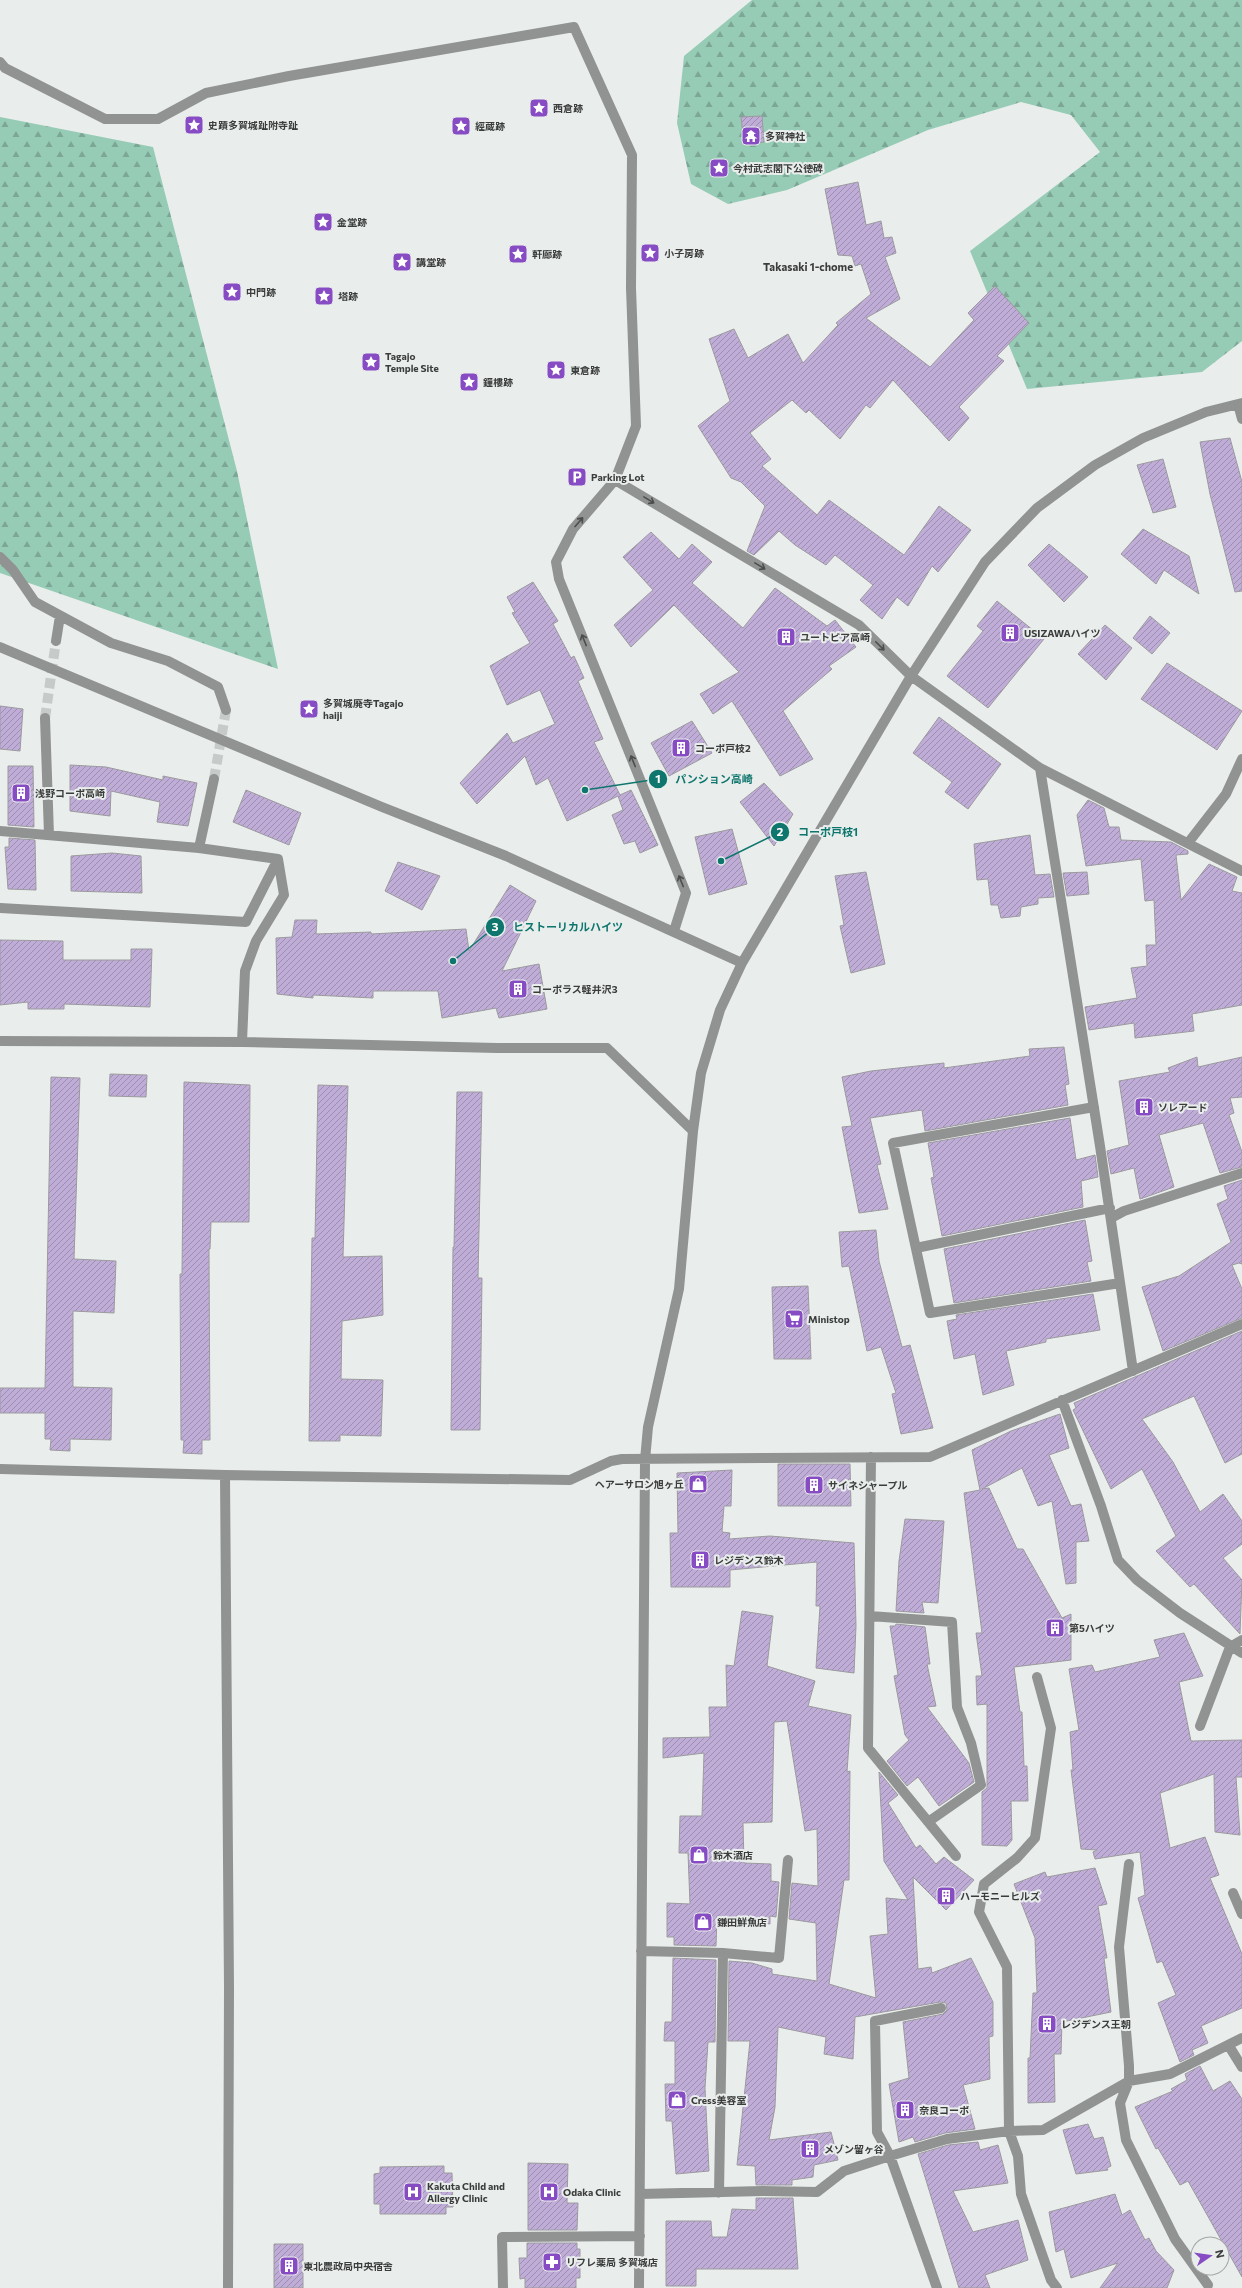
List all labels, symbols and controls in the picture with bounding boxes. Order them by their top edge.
place icon: 西倉跡 [528,97,550,119]
place label: 西倉跡 [553,102,583,114]
place icon: 史蹟多賀城趾附寺趾 [183,114,205,136]
place icon: 經蔵跡 [450,115,472,137]
place label: 史蹟多賀城趾附寺趾 [208,119,298,131]
place label: 經蔵跡 [475,120,505,132]
temple icon: 多賀神社 [740,125,762,147]
place label: 多賀神社 [765,130,806,142]
place icon: 今村武志閣下公徳碑 [708,157,730,179]
place label: 今村武志閣下公徳碑 [733,162,823,174]
place icon: 金堂跡 [312,211,334,233]
place label: 金堂跡 [337,216,367,228]
place icon: 小子房跡 [639,242,661,264]
place icon: 軒廊跡 [507,243,529,265]
place label: 小子房跡 [664,247,704,259]
place label: 軒廊跡 [532,248,562,260]
place icon: 講堂跡 [391,251,413,273]
place label: 講堂跡 [416,256,446,268]
district label: Takasaki 1-chome [763,260,853,273]
place icon: 中門跡 [221,281,243,303]
place icon: 塔跡 [313,285,335,307]
place label: 中門跡 [246,286,276,298]
place label: 塔跡 [338,290,358,302]
place label: Tagajo Temple Site [385,350,439,374]
place icon: Tagajo Temple Site [360,351,382,373]
place icon: 東倉跡 [545,359,567,381]
place label: 東倉跡 [570,364,600,376]
place icon: 鐘樓跡 [458,371,480,393]
place label: 鐘樓跡 [483,376,513,388]
parking icon: Parking Lot [566,466,588,488]
place label: Parking Lot [591,471,645,483]
one-way arrow [643,496,655,504]
one-way arrow [575,516,584,527]
one-way arrow [754,563,766,571]
building icon: USIZAWAハイツ [999,622,1021,644]
building icon: ユートピア高崎 [775,626,797,648]
place label: USIZAWAハイツ [1024,627,1100,639]
place label: ユートピア高崎 [800,631,870,643]
one-way arrow [579,635,587,647]
one-way arrow [875,641,885,651]
place label: 多賀城廃寺Tagajo haiji [323,697,404,721]
place icon: 多賀城廃寺Tagajo haiji [298,698,320,720]
building icon: コーポ戸枝2 [670,737,692,759]
place label: コーポ戸枝2 [695,742,751,754]
one-way arrow [628,755,636,767]
callout: パンション高崎 [648,768,761,791]
text: 1 [655,771,661,785]
text: パンション高崎 [675,772,753,785]
building icon: 浅野コーポ高崎 [10,782,32,804]
place label: 浅野コーポ高崎 [35,787,105,799]
callout: コーポ戸枝1 [770,821,866,844]
text: 2 [777,824,784,838]
text: コーポ戸枝1 [798,825,858,838]
one-way arrow [677,876,685,888]
callout: ヒストーリカルハイツ [485,915,631,938]
text: 3 [492,919,499,933]
text: ヒストーリカルハイツ [513,920,623,933]
building icon: コーポラス軽井沢3 [507,978,529,1000]
place label: コーポラス軽井沢3 [532,983,618,995]
building icon: ソレアード [1133,1096,1155,1118]
place label: ソレアード [1158,1101,1207,1113]
supermarket icon: Ministop [783,1308,805,1330]
place label: Ministop [808,1313,850,1325]
shop icon: ヘアーサロン旭ヶ丘 [687,1473,709,1495]
building icon: サイネシャープル [803,1474,825,1496]
place label: ヘアーサロン旭ヶ丘 [595,1478,684,1490]
place label: サイネシャープル [828,1479,907,1491]
building icon: レジデンス鈴木 [689,1549,711,1571]
place label: レジデンス鈴木 [714,1554,784,1566]
building icon: 第5ハイツ [1044,1617,1066,1639]
place label: 第5ハイツ [1069,1622,1115,1634]
shop icon: 鈴木酒店 [688,1844,710,1866]
place label: 鈴木酒店 [713,1849,753,1861]
building icon: ハーモニーヒルズ [935,1885,957,1907]
place label: ハーモニーヒルズ [960,1890,1040,1902]
shop icon: 鎌田鮮魚店 [692,1911,714,1933]
place label: 鎌田鮮魚店 [717,1916,767,1928]
building icon: レジデンス王朝 [1036,2013,1058,2035]
place label: レジデンス王朝 [1061,2018,1131,2030]
shop icon: Cress美容室 [666,2089,688,2111]
place label: Cress美容室 [691,2094,746,2106]
building icon: 奈良コーポ [894,2099,916,2121]
place label: 奈良コーポ [919,2104,969,2116]
building icon: メゾン留ヶ谷 [799,2138,821,2160]
place label: メゾン留ヶ谷 [824,2143,884,2155]
place label: Kakuta Child and Allergy Clinic [427,2180,505,2204]
hospital icon: Kakuta Child and Allergy Clinic [402,2181,424,2203]
hospital icon: Odaka Clinic [538,2181,560,2203]
place label: Odaka Clinic [563,2186,621,2198]
north arrow [1190,2236,1230,2276]
text: N [1213,2248,1227,2259]
pharmacy icon: リフレ薬局 多賀城店 [541,2251,563,2273]
building icon: 東北農政局中央宿舎 [278,2255,300,2277]
place label: リフレ薬局 多賀城店 [566,2256,658,2268]
place label: 東北農政局中央宿舎 [303,2260,393,2272]

